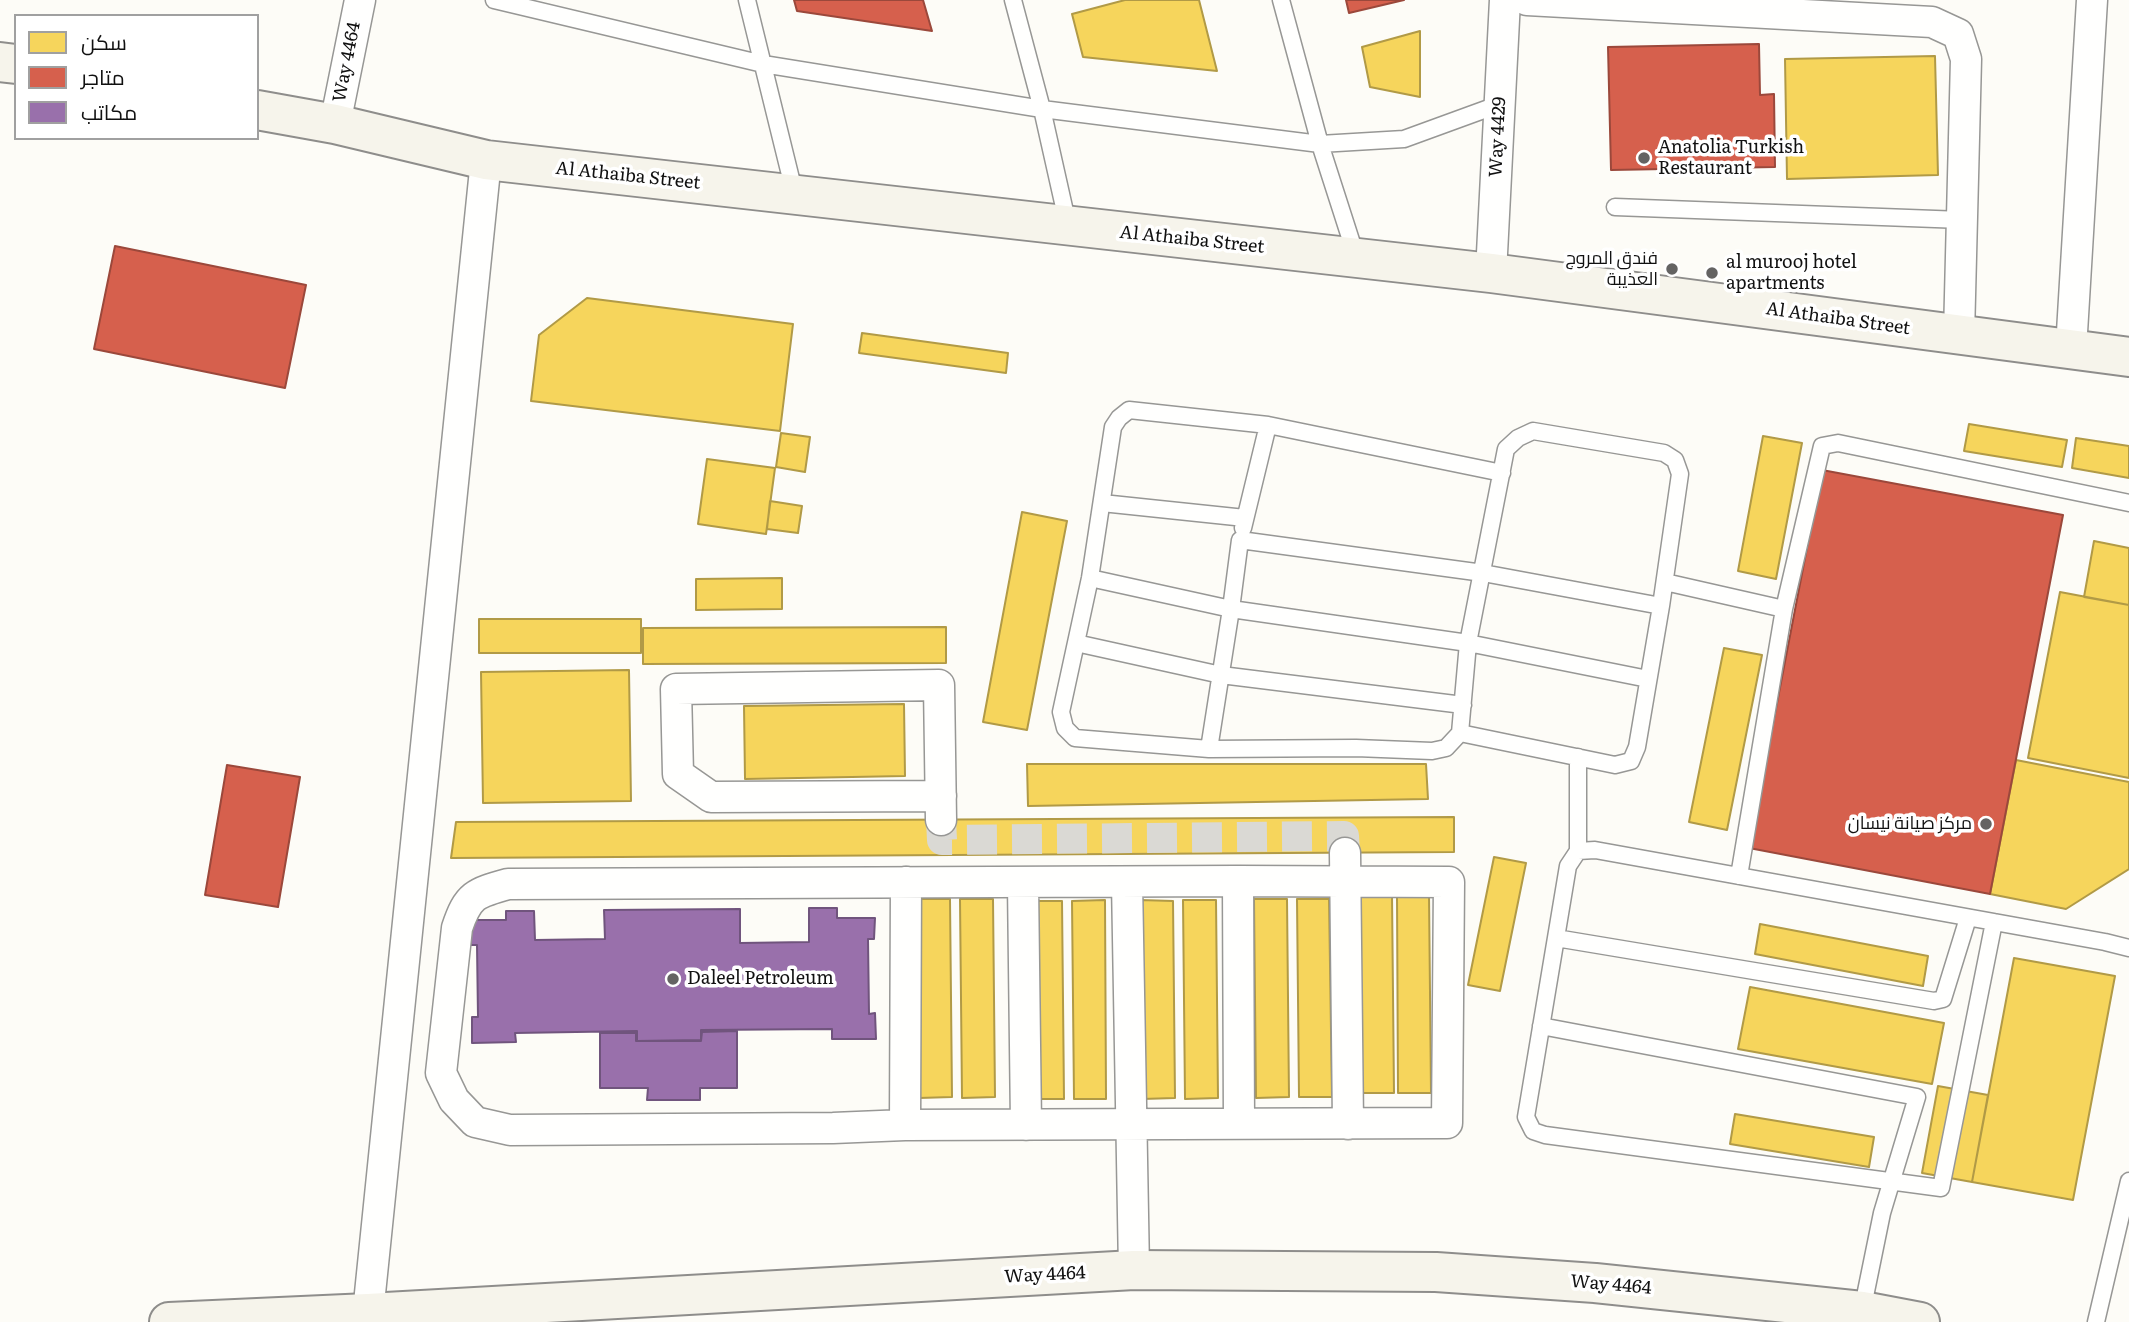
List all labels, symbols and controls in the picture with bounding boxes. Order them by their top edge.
legend [14,14,259,140]
street label: Way 4464 [329,20,365,104]
text: سكن [81,25,127,56]
text: متاجر [81,60,125,91]
text: مكاتب [81,95,137,126]
street label: Way 4429 [1485,96,1511,178]
place label: Anatolia Turkish Restaurant [1658,137,1804,180]
marker: Anatolia Turkish Restaurant [1636,150,1652,166]
street label: Al Athaiba Street [555,158,701,194]
street label: Al Athaiba Street [1119,222,1265,258]
place label: فندق المروج العذيبة [1565,248,1658,290]
place label: al murooj hotel apartments [1726,252,1857,294]
marker: فندق المروج العذيبة [1664,261,1680,277]
marker: al murooj hotel apartments [1704,265,1720,281]
street label: Al Athaiba Street [1764,298,1912,340]
place label: مركز صيانة نيسان [1848,813,1972,835]
marker: مركز صيانة نيسان [1978,816,1994,832]
place label: Daleel Petroleum [687,968,834,990]
marker: Daleel Petroleum [665,971,681,987]
street label: Way 4464 [1004,1262,1086,1288]
street label: Way 4464 [1569,1271,1653,1299]

